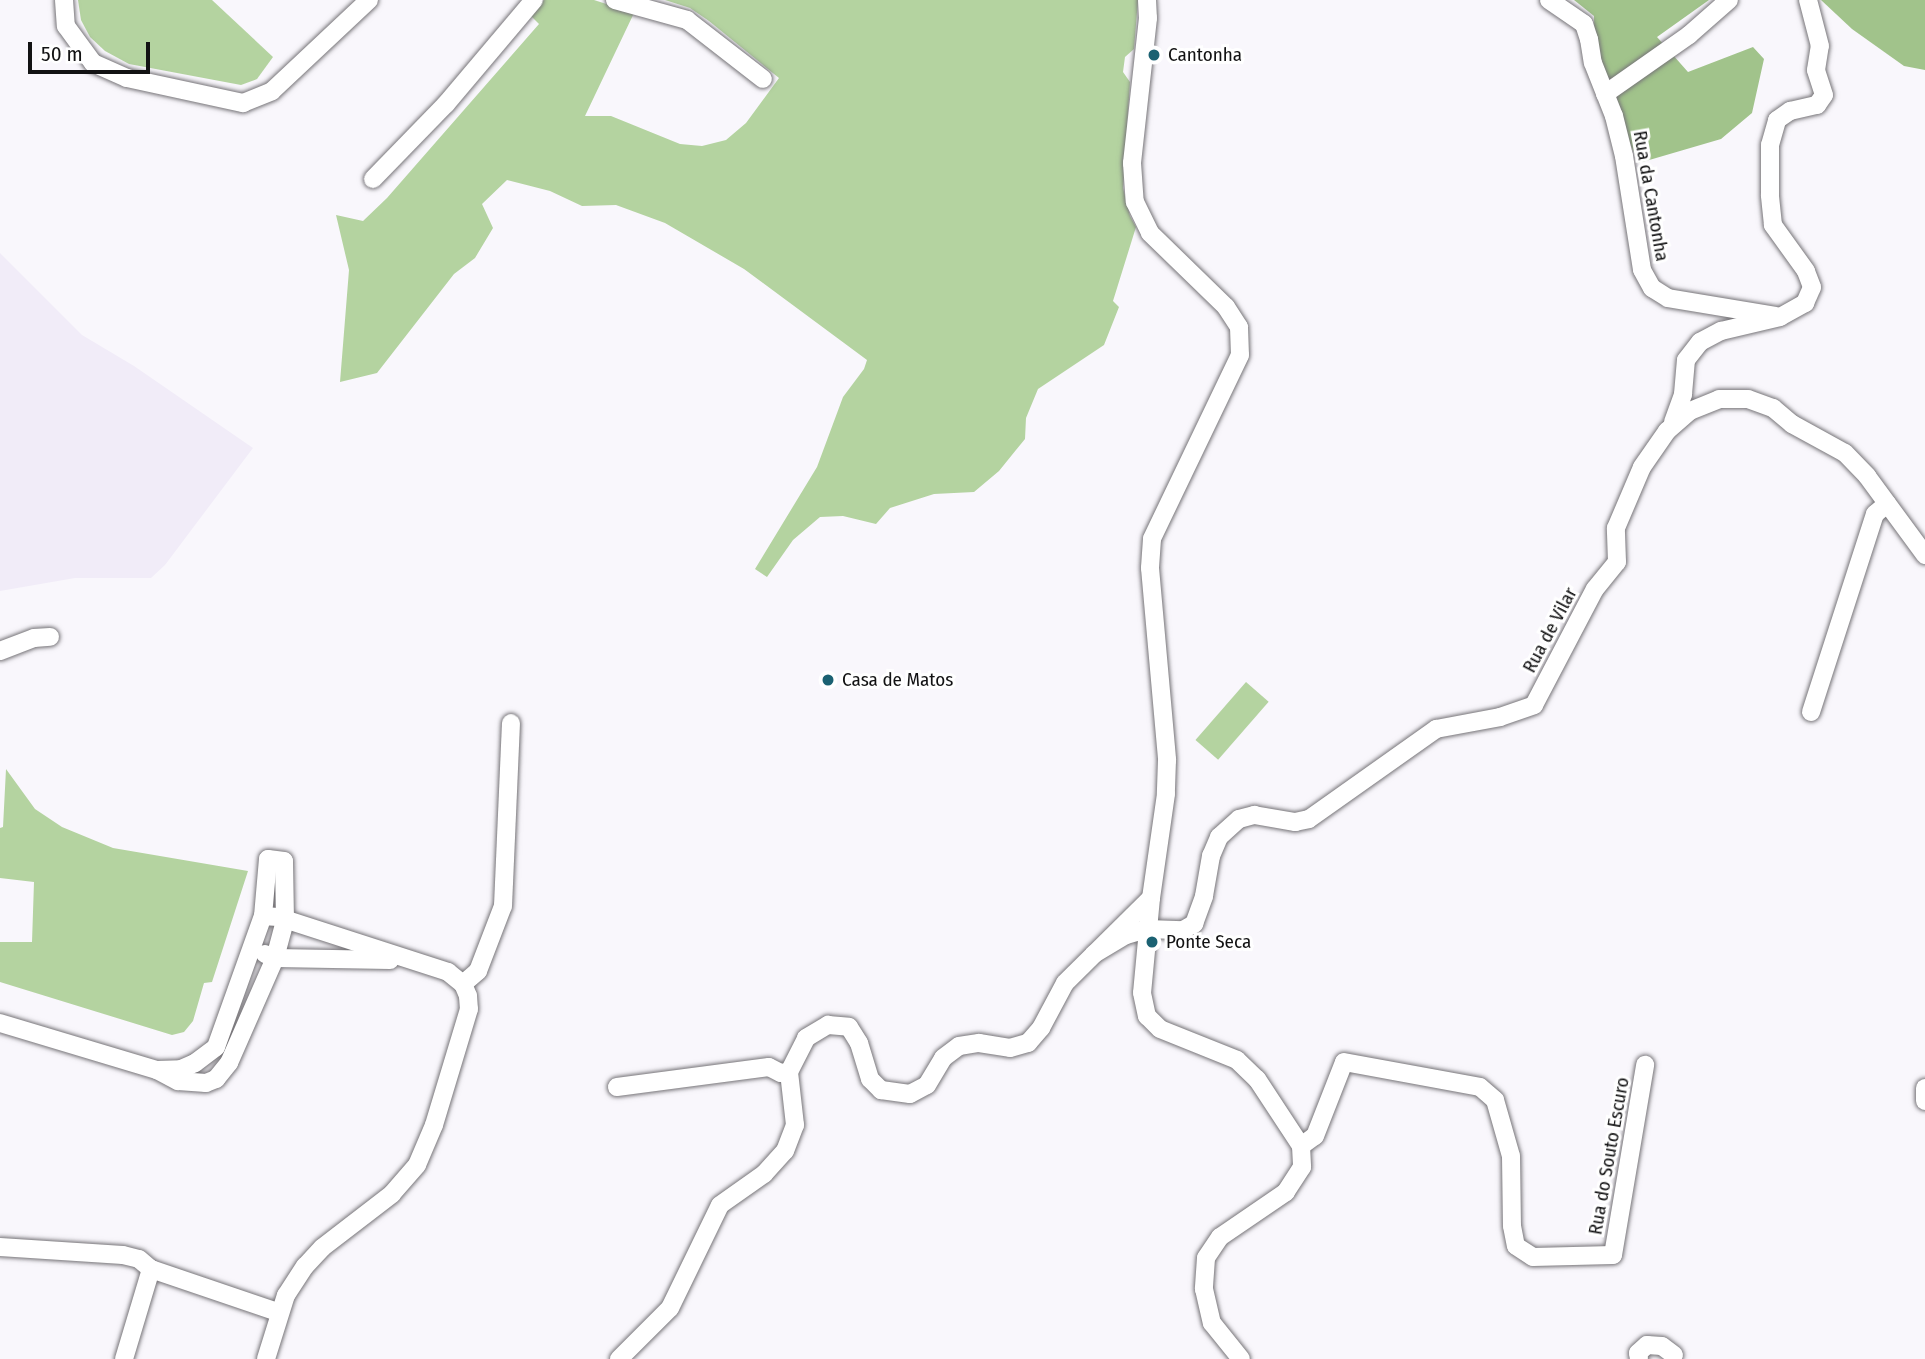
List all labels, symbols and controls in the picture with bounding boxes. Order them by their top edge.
scale bar [32,28,154,72]
text: 50 m [41,41,83,67]
place label: Cantonha [1168,44,1242,66]
marker: Cantonha [1146,47,1162,63]
street label: Rua da Cantonha [1628,129,1674,263]
street label: Rua de Vilar [1518,583,1582,677]
place label: Casa de Matos [842,669,953,691]
marker: Casa de Matos [820,672,836,688]
place label: Ponte Seca [1166,931,1251,953]
marker: Ponte Seca [1144,934,1160,950]
street label: Rua do Souto Escuro [1584,1076,1634,1236]

